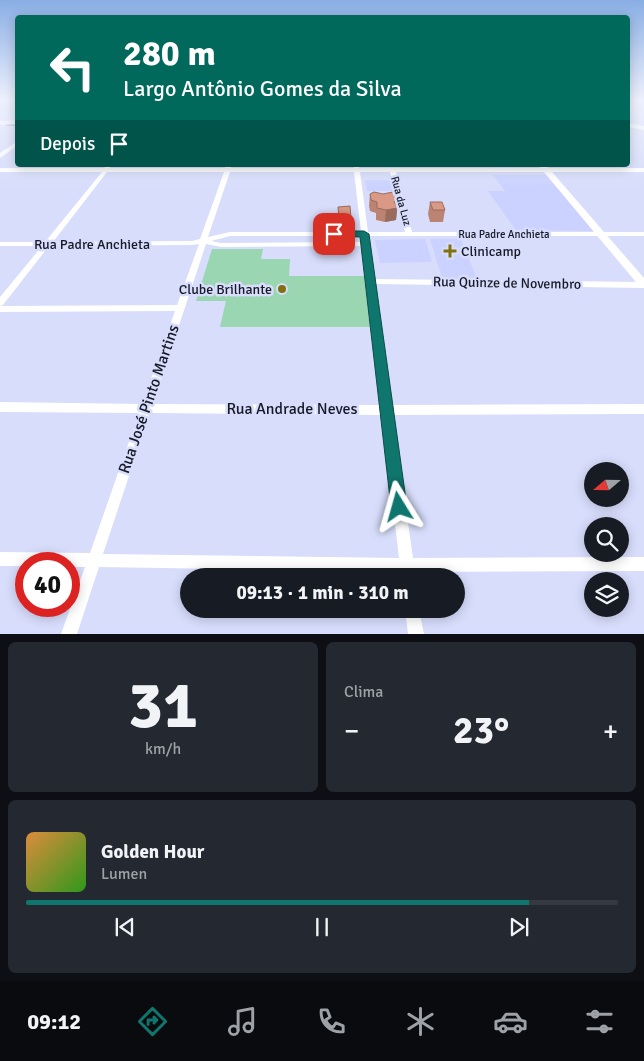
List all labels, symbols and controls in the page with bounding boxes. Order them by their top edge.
text: 280 m [123,32,216,75]
icon: left [40,35,105,100]
text: Largo Antônio Gomes da Silva [123,75,402,102]
icon: arrive [105,130,133,158]
text: Depois [40,132,95,156]
street label: Rua da Luz [388,175,414,227]
pin [313,213,355,255]
icon: arrive [320,220,348,248]
street label: Rua Padre Anchieta [458,228,550,241]
street label: Rua Padre Anchieta [34,236,150,253]
place label: Clinicamp [461,243,521,260]
marker: Clinicamp [443,244,457,258]
street label: Rua Quinze de Novembro [433,273,581,293]
place label: Clube Brilhante [179,281,272,298]
marker: Clube Brilhante [276,283,288,295]
street label: Rua José Pinto Martins [114,322,184,476]
street label: Rua Andrade Neves [226,399,358,419]
north arrow [584,462,629,508]
map controls [584,462,629,617]
position arrow [372,480,424,532]
button: search [584,517,629,562]
speed limit sign: 40 [15,552,80,617]
button: layers [584,572,629,617]
text: 09:13 · 1 min · 310 m [236,581,409,605]
text: 31 [128,666,198,746]
text: Clima [344,682,383,702]
text: 23° [453,707,509,754]
text: − [344,714,359,748]
text: + [603,714,618,748]
text: km/h [145,739,181,759]
text: Golden Hour [101,840,204,864]
text: Lumen [101,864,147,884]
icon: previous [111,913,139,941]
icon: pause [308,913,336,941]
icon: next [505,913,533,941]
icon: directions [135,1004,170,1039]
icon: music [225,1004,260,1039]
icon: phone [314,1004,349,1039]
icon: climate [403,1004,438,1039]
icon: car [493,1004,528,1039]
icon: filters [582,1004,617,1039]
text: 09:12 [27,1008,81,1035]

